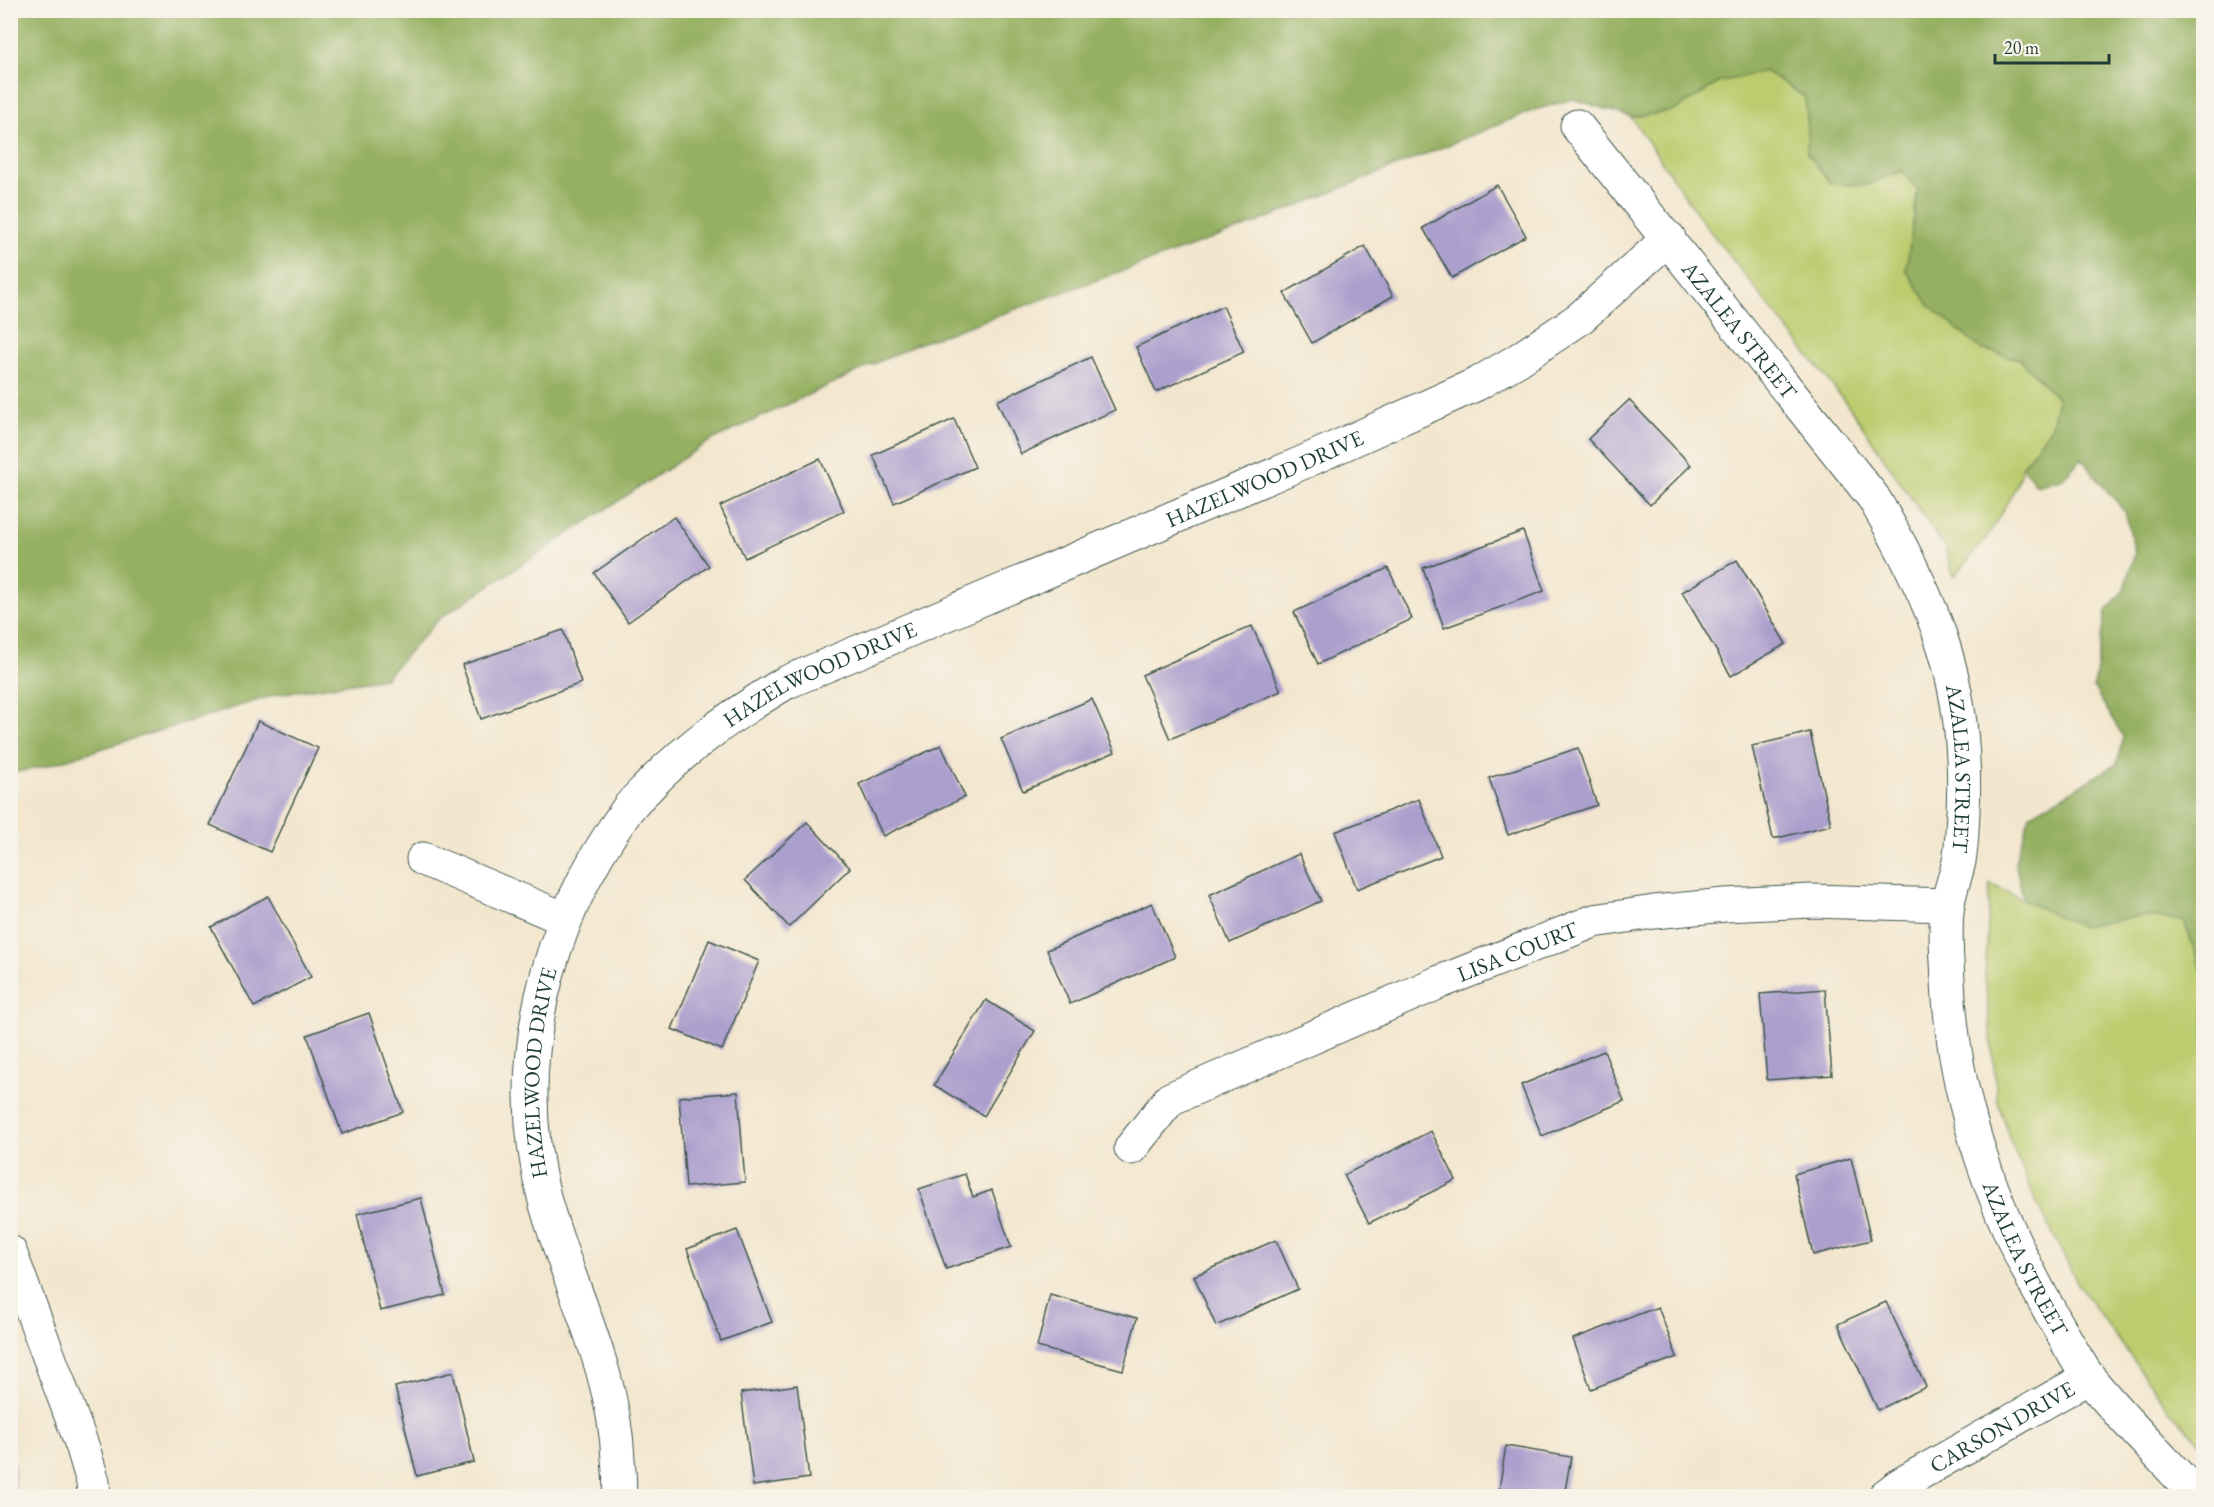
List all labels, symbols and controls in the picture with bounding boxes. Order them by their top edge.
scale bar [1995,27,2109,65]
text: 20 m [2004,36,2039,59]
street label: AZALEA STREET [1675,254,1804,405]
street label: HAZELWOOD DRIVE [1161,423,1368,534]
street label: HAZELWOOD DRIVE [717,614,921,734]
street label: AZALEA STREET [1939,681,1978,854]
street label: LISA COURT [1453,914,1582,988]
street label: HAZELWOOD DRIVE [516,964,563,1181]
street label: AZALEA STREET [1976,1176,2075,1341]
street label: CARSON DRIVE [1924,1374,2080,1479]

